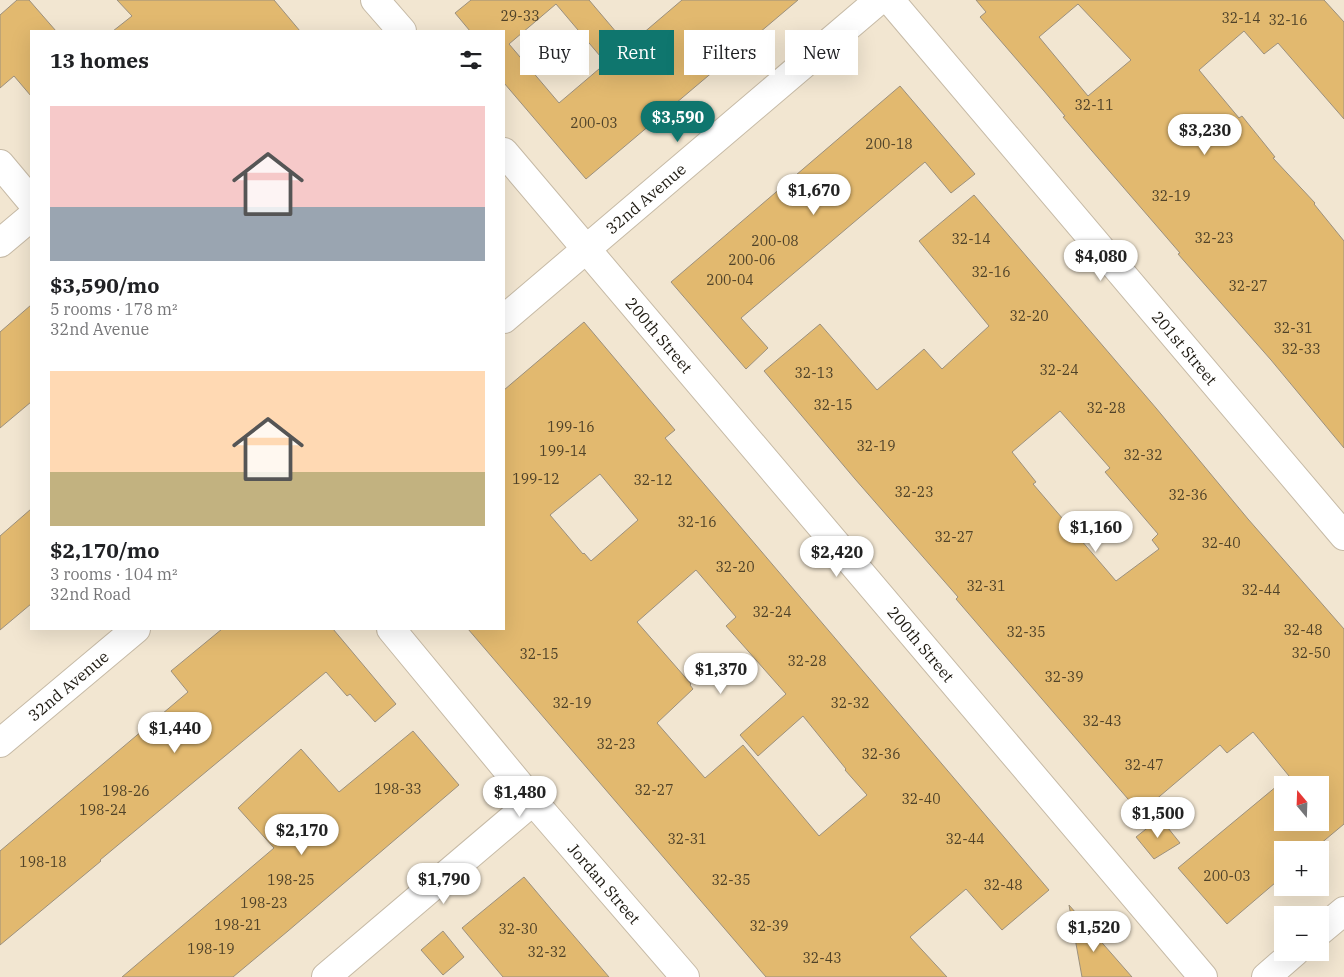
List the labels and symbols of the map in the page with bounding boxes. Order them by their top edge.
house number: 29-33 [500,7,540,25]
house number: 32-14 [1221,9,1261,27]
house number: 32-16 [1268,11,1308,29]
house number: 32-11 [1074,96,1114,114]
pin: $3,590 [637,100,719,143]
house number: 200-03 [570,114,618,132]
pin: $3,230 [1164,114,1246,156]
house number: 200-18 [865,135,913,153]
street label: 32nd Avenue [601,159,690,238]
pin: $1,670 [773,174,855,216]
house number: 32-19 [1151,187,1191,205]
house number: 32-23 [1194,229,1234,247]
house number: 32-14 [951,230,991,248]
house number: 200-08 [751,232,799,250]
pin: $4,080 [1060,240,1142,282]
house number: 200-06 [728,251,776,269]
house number: 32-16 [971,263,1011,281]
house number: 200-04 [706,271,754,289]
house number: 32-27 [1228,277,1268,295]
street label: 200th Street [621,293,697,377]
house number: 32-20 [1009,307,1049,325]
street label: 201st Street [1148,307,1222,389]
house number: 32-31 [1273,319,1313,337]
house number: 32-33 [1281,340,1321,358]
house number: 32-24 [1039,361,1079,379]
house number: 32-13 [794,364,834,382]
house number: 32-15 [813,396,853,414]
house number: 32-28 [1086,399,1126,417]
house number: 199-16 [547,418,595,436]
house number: 32-19 [856,437,896,455]
house number: 199-14 [539,442,587,460]
house number: 32-32 [1123,446,1163,464]
house number: 199-12 [512,470,560,488]
house number: 32-12 [633,471,673,489]
house number: 32-23 [894,483,934,501]
house number: 32-36 [1168,486,1208,504]
pin: $1,160 [1055,510,1137,553]
house number: 32-16 [677,513,717,531]
house number: 32-27 [934,528,974,546]
house number: 32-40 [1201,534,1241,552]
pin: $2,420 [796,536,878,578]
house number: 32-20 [715,558,755,576]
house number: 32-31 [966,577,1006,595]
house number: 32-44 [1241,581,1281,599]
street label: 200th Street [883,602,959,686]
house number: 32-24 [752,603,792,621]
house number: 32-48 [1283,621,1323,639]
house number: 32-35 [1006,623,1046,641]
house number: 32-50 [1291,644,1331,662]
house number: 32-15 [519,645,559,663]
street label: 32nd Avenue [24,646,113,725]
pin: $1,370 [680,652,762,695]
house number: 32-28 [787,652,827,670]
house number: 32-39 [1044,668,1084,686]
house number: 32-19 [552,694,592,712]
house number: 32-32 [830,694,870,712]
pin: $1,440 [134,712,216,754]
house number: 32-43 [1082,712,1122,730]
house number: 32-23 [596,735,636,753]
house number: 32-36 [861,745,901,763]
house number: 32-47 [1124,756,1164,774]
pin: $1,480 [479,776,561,818]
north arrow [1274,776,1329,831]
house number: 198-33 [374,780,422,798]
house number: 32-27 [634,781,674,799]
house number: 198-26 [102,782,150,800]
house number: 32-40 [901,790,941,808]
pin: $1,500 [1117,796,1199,839]
house number: 198-24 [79,801,127,819]
pin: $2,170 [261,814,343,856]
house number: 32-31 [667,830,707,848]
house number: 32-44 [945,830,985,848]
street label: Jordan Street [564,839,645,928]
house number: 198-18 [19,853,67,871]
pin: $1,790 [403,862,485,905]
house number: 200-03 [1203,867,1251,885]
house number: 198-25 [267,871,315,889]
house number: 32-35 [711,871,751,889]
house number: 32-48 [983,876,1023,894]
house number: 198-23 [240,894,288,912]
pin: $1,520 [1053,910,1135,953]
house number: 198-21 [214,916,262,934]
house number: 32-39 [749,917,789,935]
house number: 32-30 [498,920,538,938]
house number: 198-19 [187,940,235,958]
house number: 32-32 [527,943,567,961]
house number: 32-43 [802,949,842,967]

